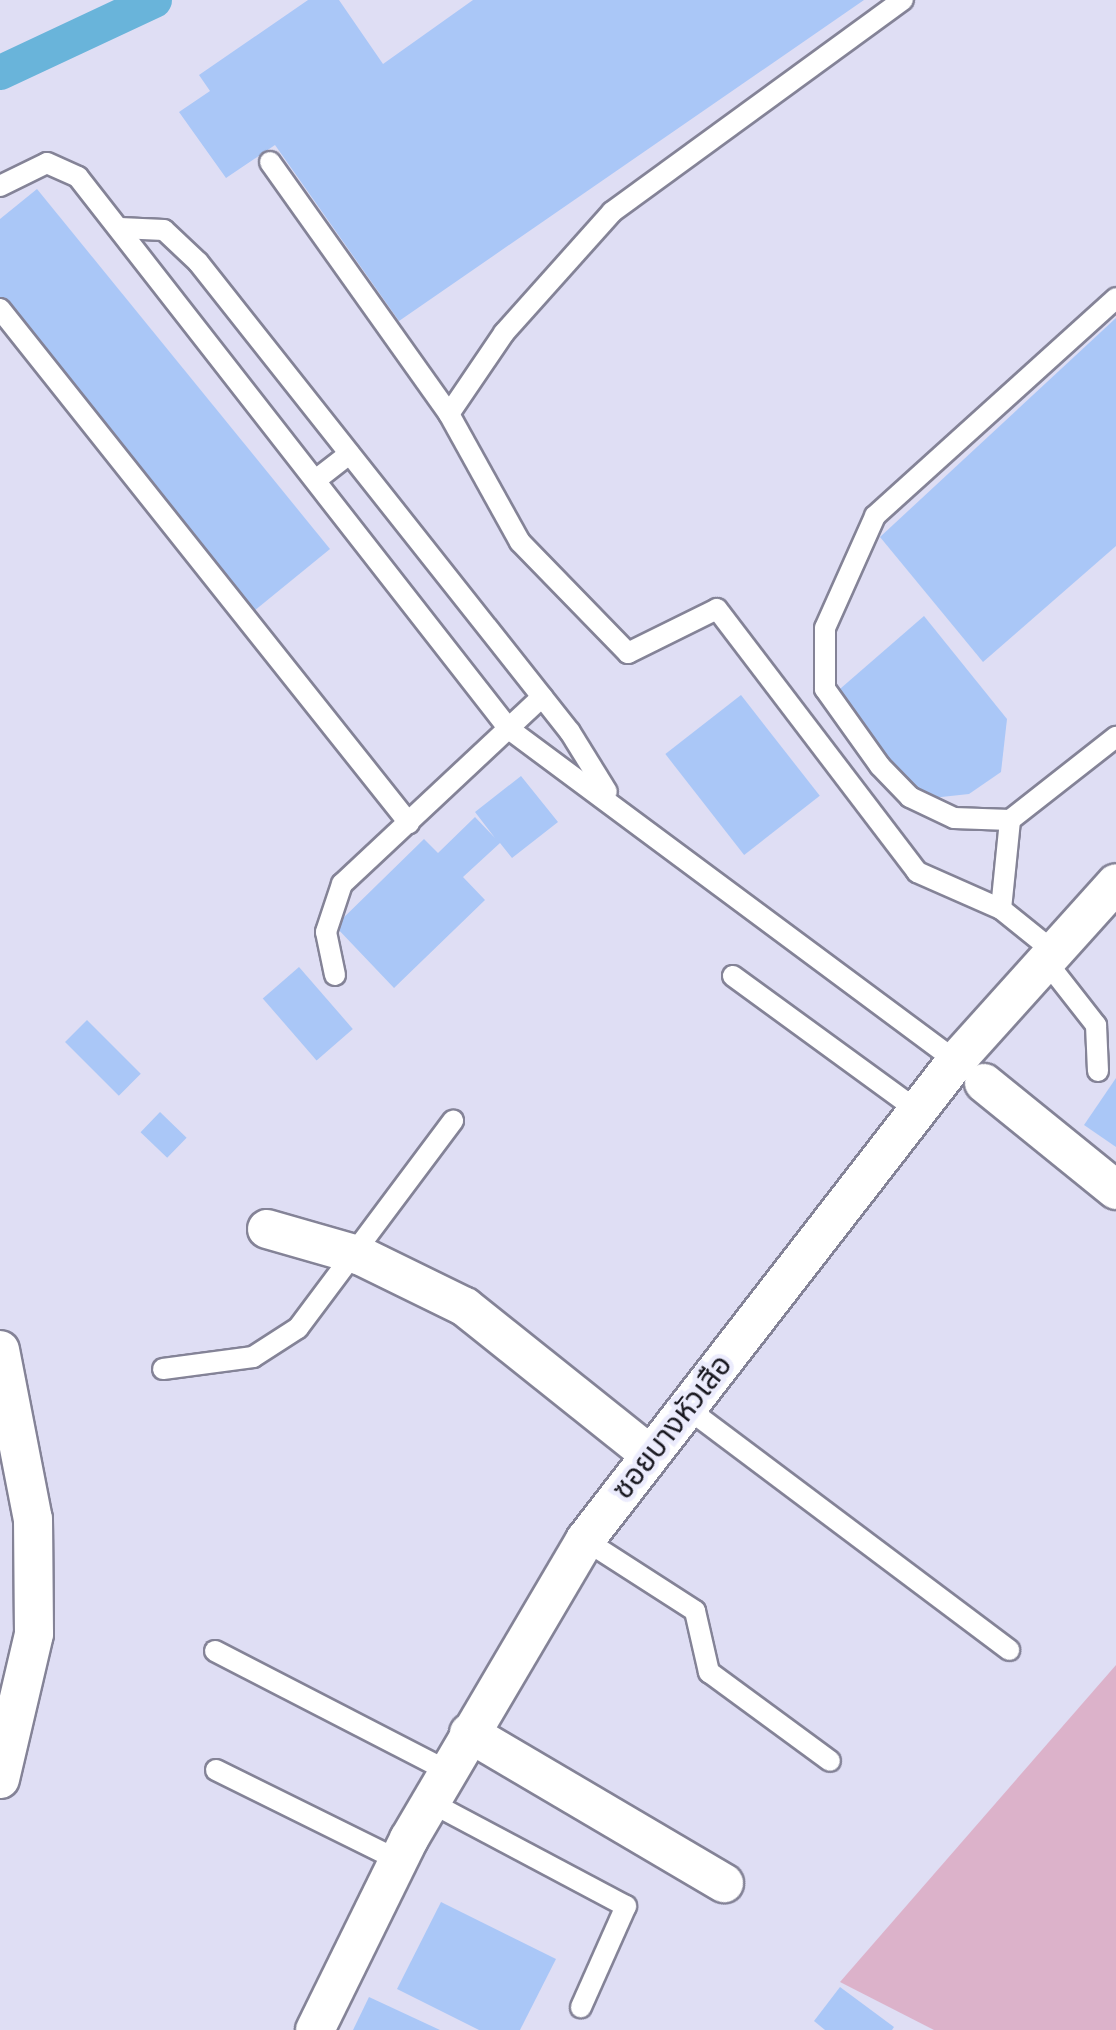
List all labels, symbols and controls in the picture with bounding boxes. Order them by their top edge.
street label: ซอยบางหัวเสือ [604,1348,740,1506]

